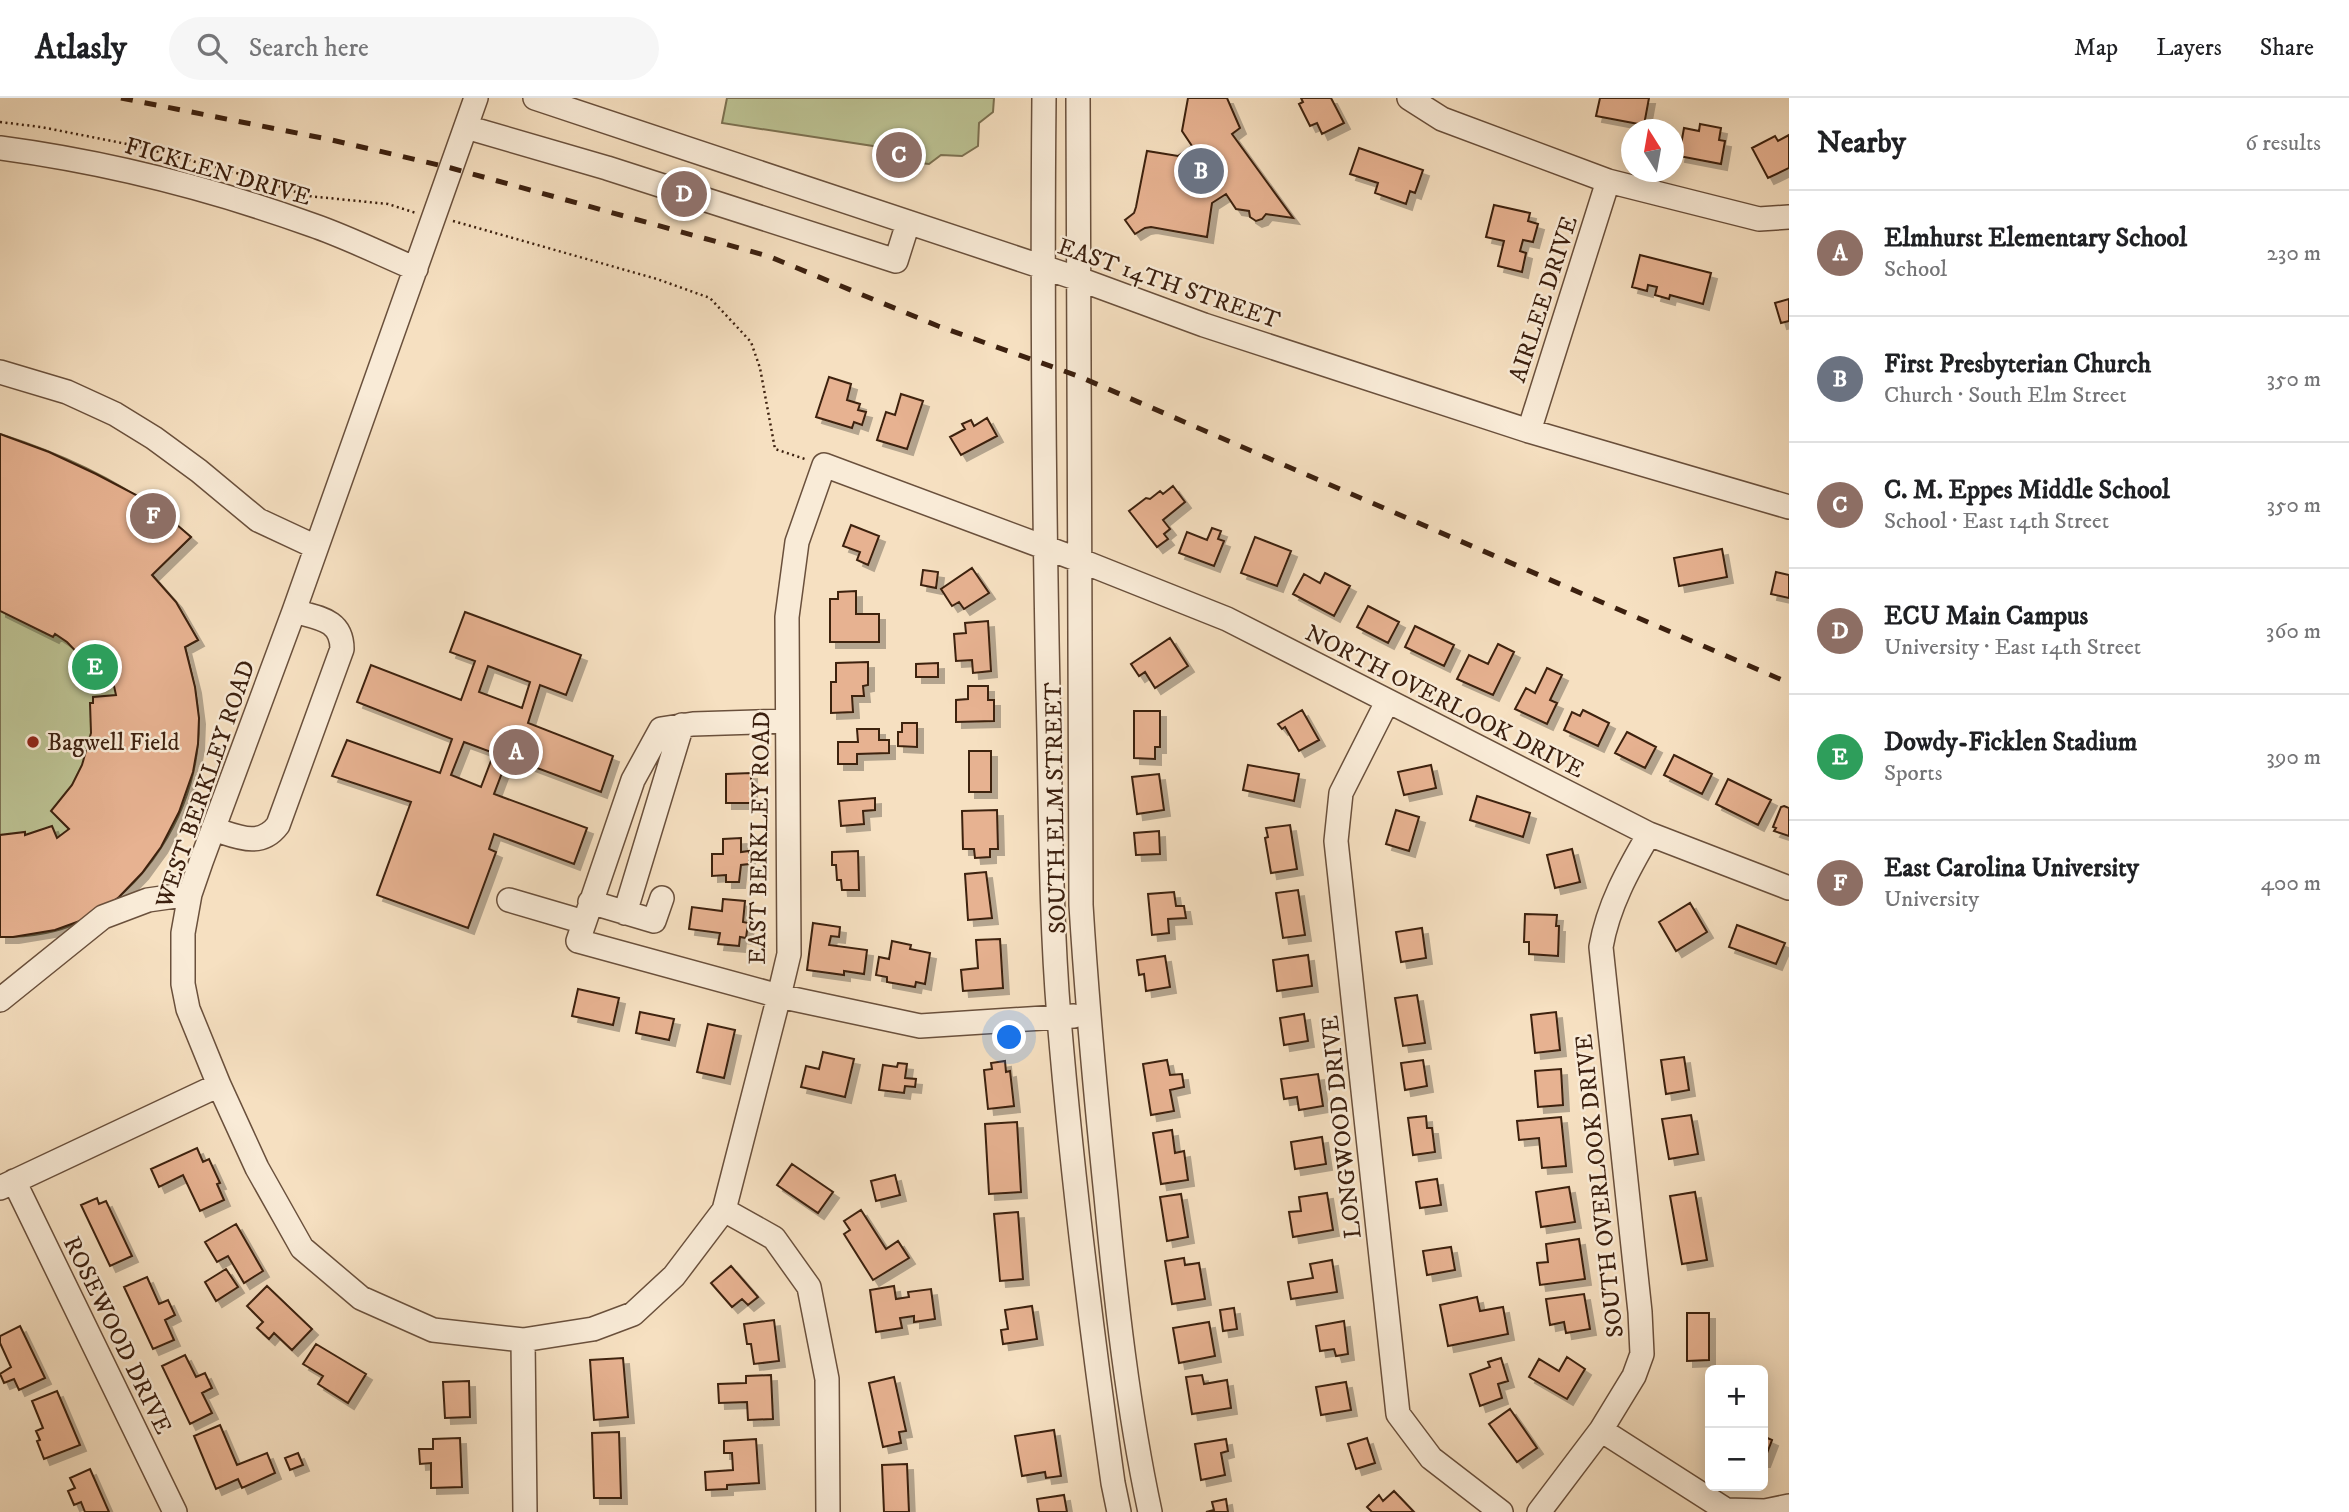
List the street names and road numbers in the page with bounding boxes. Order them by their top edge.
street label: FICKLEN DRIVE [121,131,314,213]
street label: AIRLEE DRIVE [1503,212,1585,386]
street label: EAST 14TH STREET [1054,232,1284,336]
street label: NORTH OVERLOOK DRIVE [1300,618,1589,785]
street label: WEST BERKLEY ROAD [149,656,262,913]
street label: SOUTH ELM STREET [1039,682,1073,934]
street label: EAST BERKLEY ROAD [743,711,777,965]
street label: LONGWOOD DRIVE [1315,1014,1369,1240]
street label: SOUTH OVERLOOK DRIVE [1569,1033,1631,1339]
street label: ROSEWOOD DRIVE [56,1232,178,1439]

